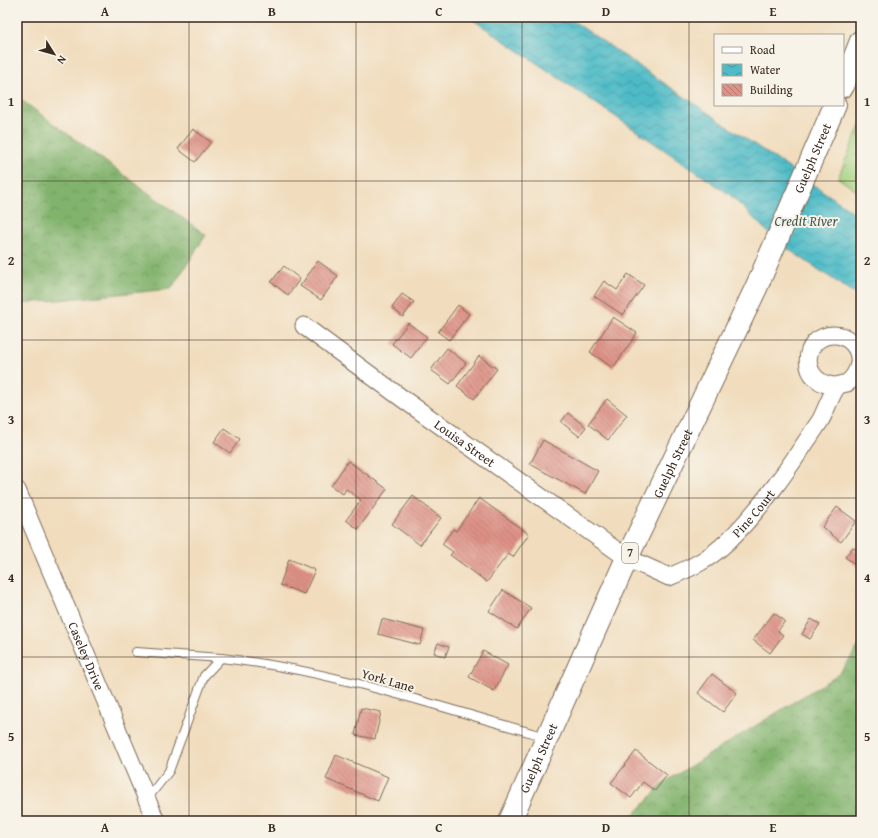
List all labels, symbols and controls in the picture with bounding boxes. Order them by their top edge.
text: A [101,2,110,21]
text: B [268,2,276,21]
text: C [435,2,443,21]
text: D [602,2,610,21]
text: E [770,2,777,21]
north arrow [34,34,74,74]
legend [714,34,844,106]
text: Road [750,41,776,58]
text: N [53,52,71,68]
text: Water [750,61,780,78]
text: Building [750,81,793,98]
text: 1 [8,92,14,111]
text: 1 [864,92,870,111]
street label: Guelph Street [789,120,836,196]
water label: Credit River [774,211,838,231]
text: 2 [8,251,15,270]
text: 2 [864,251,871,270]
text: 3 [8,410,14,429]
text: 3 [864,410,870,429]
street label: Louisa Street [430,415,499,472]
street label: Guelph Street [648,425,698,501]
street label: Pine Court [728,485,780,542]
road number: 7 [622,543,638,563]
text: 4 [8,568,15,587]
text: 4 [864,568,871,587]
street label: Caseley Drive [63,619,109,693]
street label: York Lane [359,664,417,697]
street label: Guelph Street [515,720,563,796]
text: 5 [8,727,15,746]
text: 5 [864,727,871,746]
text: A [101,818,110,837]
text: B [268,818,276,837]
text: C [435,818,443,837]
text: D [602,818,610,837]
text: E [770,818,777,837]

